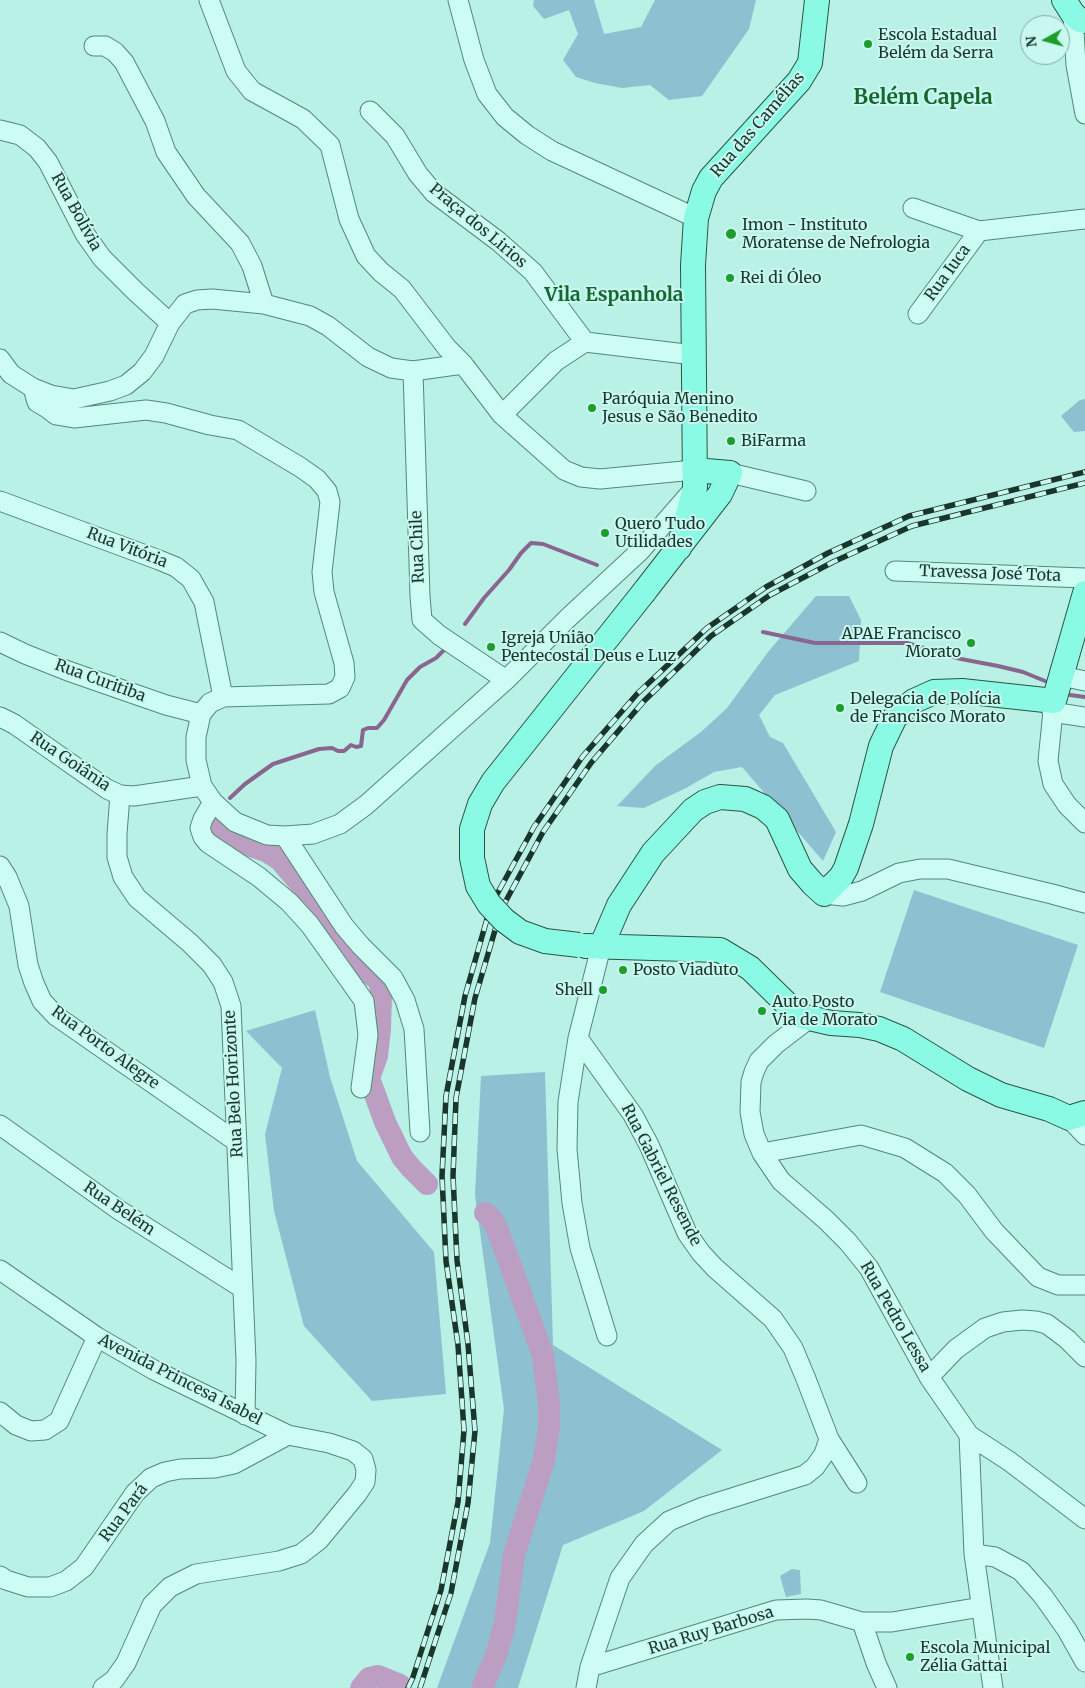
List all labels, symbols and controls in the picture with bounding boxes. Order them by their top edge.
north arrow [1020,15,1070,65]
place label: Escola Estadual Belém da Serra [878,25,997,63]
text: N [1021,35,1041,48]
marker: Escola Estadual Belém da Serra [862,38,874,50]
street label: Rua das Camélias [707,68,809,182]
district label: Belém Capela [853,85,993,111]
street label: Rua Bolívia [47,170,105,254]
street label: Praça dos Lirios [425,180,531,272]
place label: Imon - Instituto Moratense de Nefrologia [742,215,930,253]
marker: Imon - Instituto Moratense de Nefrologia [724,227,738,241]
street label: Rua Iuca [921,241,975,305]
place label: Rei di Óleo [740,268,821,288]
marker: Rei di Óleo [724,272,736,284]
district label: Vila Espanhola [545,285,683,307]
place label: Paróquia Menino Jesus e São Benedito [602,389,758,427]
marker: Paróquia Menino Jesus e São Benedito [586,402,598,414]
place label: BiFarma [741,431,806,451]
marker: BiFarma [725,435,737,447]
street label: Rua Chile [407,510,429,584]
place label: Quero Tudo Utilidades [615,514,705,552]
street label: Rua Vitória [84,524,170,572]
marker: Quero Tudo Utilidades [599,527,611,539]
street label: Travessa José Tota [919,562,1061,586]
place label: APAE Francisco Morato [842,624,961,662]
place label: Igreja União Pentecostal Deus e Luz [501,628,676,666]
marker: APAE Francisco Morato [965,637,977,649]
marker: Igreja União Pentecostal Deus e Luz [485,641,497,653]
street label: Rua Curitiba [52,656,148,706]
place label: Delegacia de Polícia de Francisco Morato [850,689,1005,727]
marker: Delegacia de Polícia de Francisco Morato [834,702,846,714]
street label: Rua Goiânia [26,728,114,796]
place label: Posto Viaduto [633,960,738,980]
marker: Posto Viaduto [617,964,629,976]
place label: Shell [555,980,593,1000]
marker: Shell [597,984,609,996]
place label: Auto Posto Via de Morato [772,992,878,1030]
street label: Rua Porto Alegre [47,1002,163,1094]
marker: Auto Posto Via de Morato [756,1005,768,1017]
street label: Rua Belo Horizonte [221,1010,247,1158]
street label: Rua Gabriel Resende [617,1101,705,1249]
street label: Rua Belém [80,1178,158,1240]
street label: Rua Pedro Lessa [856,1258,934,1376]
street label: Avenida Princesa Isabel [95,1330,265,1430]
street label: Rua Pará [96,1480,152,1546]
street label: Rua Ruy Barbosa [646,1603,776,1659]
place label: Escola Municipal Zélia Gattai [920,1638,1051,1676]
marker: Escola Municipal Zélia Gattai [904,1651,916,1663]

